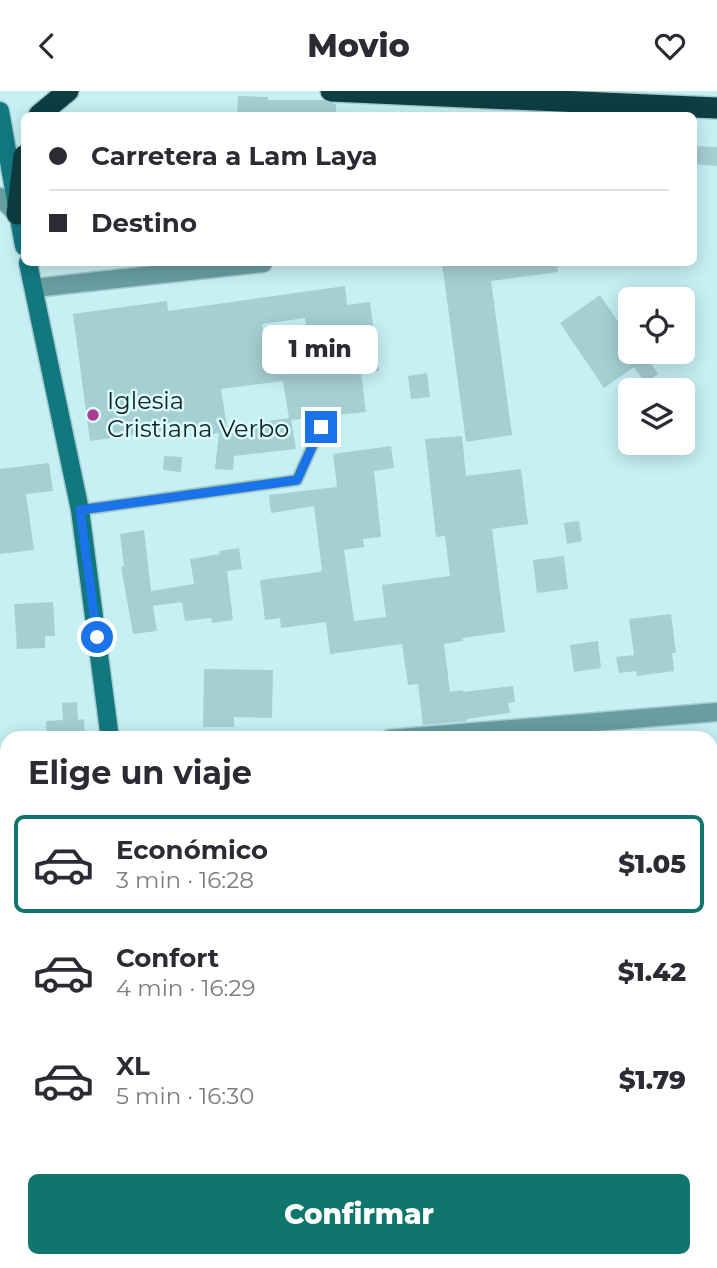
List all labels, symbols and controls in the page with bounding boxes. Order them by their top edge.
text: Movio [307,26,410,65]
icon: back [28,27,66,65]
icon: heart [651,27,689,65]
text: Carretera a Lam Laya [91,140,378,172]
text: Destino [91,207,197,239]
map controls [618,287,695,455]
button: locate [618,287,695,364]
callout: 1 min [263,325,379,375]
text: 1 min [288,335,352,363]
button: layers [618,378,695,455]
place label: Iglesia Cristiana Verbo [107,386,289,443]
marker: Iglesia Cristiana Verbo [85,407,101,423]
route end [305,411,337,443]
route start [81,621,113,653]
text: Elige un viaje [28,753,252,792]
icon: car [32,833,95,896]
text: Económico [116,834,268,866]
text: $1.05 [618,848,686,880]
text: 3 min · 16:28 [116,866,254,894]
icon: car [32,941,95,1004]
text: Confort [116,942,219,974]
text: $1.42 [618,956,686,988]
text: 4 min · 16:29 [116,974,255,1002]
icon: car [32,1049,95,1112]
text: XL [116,1050,150,1082]
text: $1.79 [619,1064,686,1096]
text: 5 min · 16:30 [116,1082,254,1110]
button: Confirmar [28,1174,690,1254]

